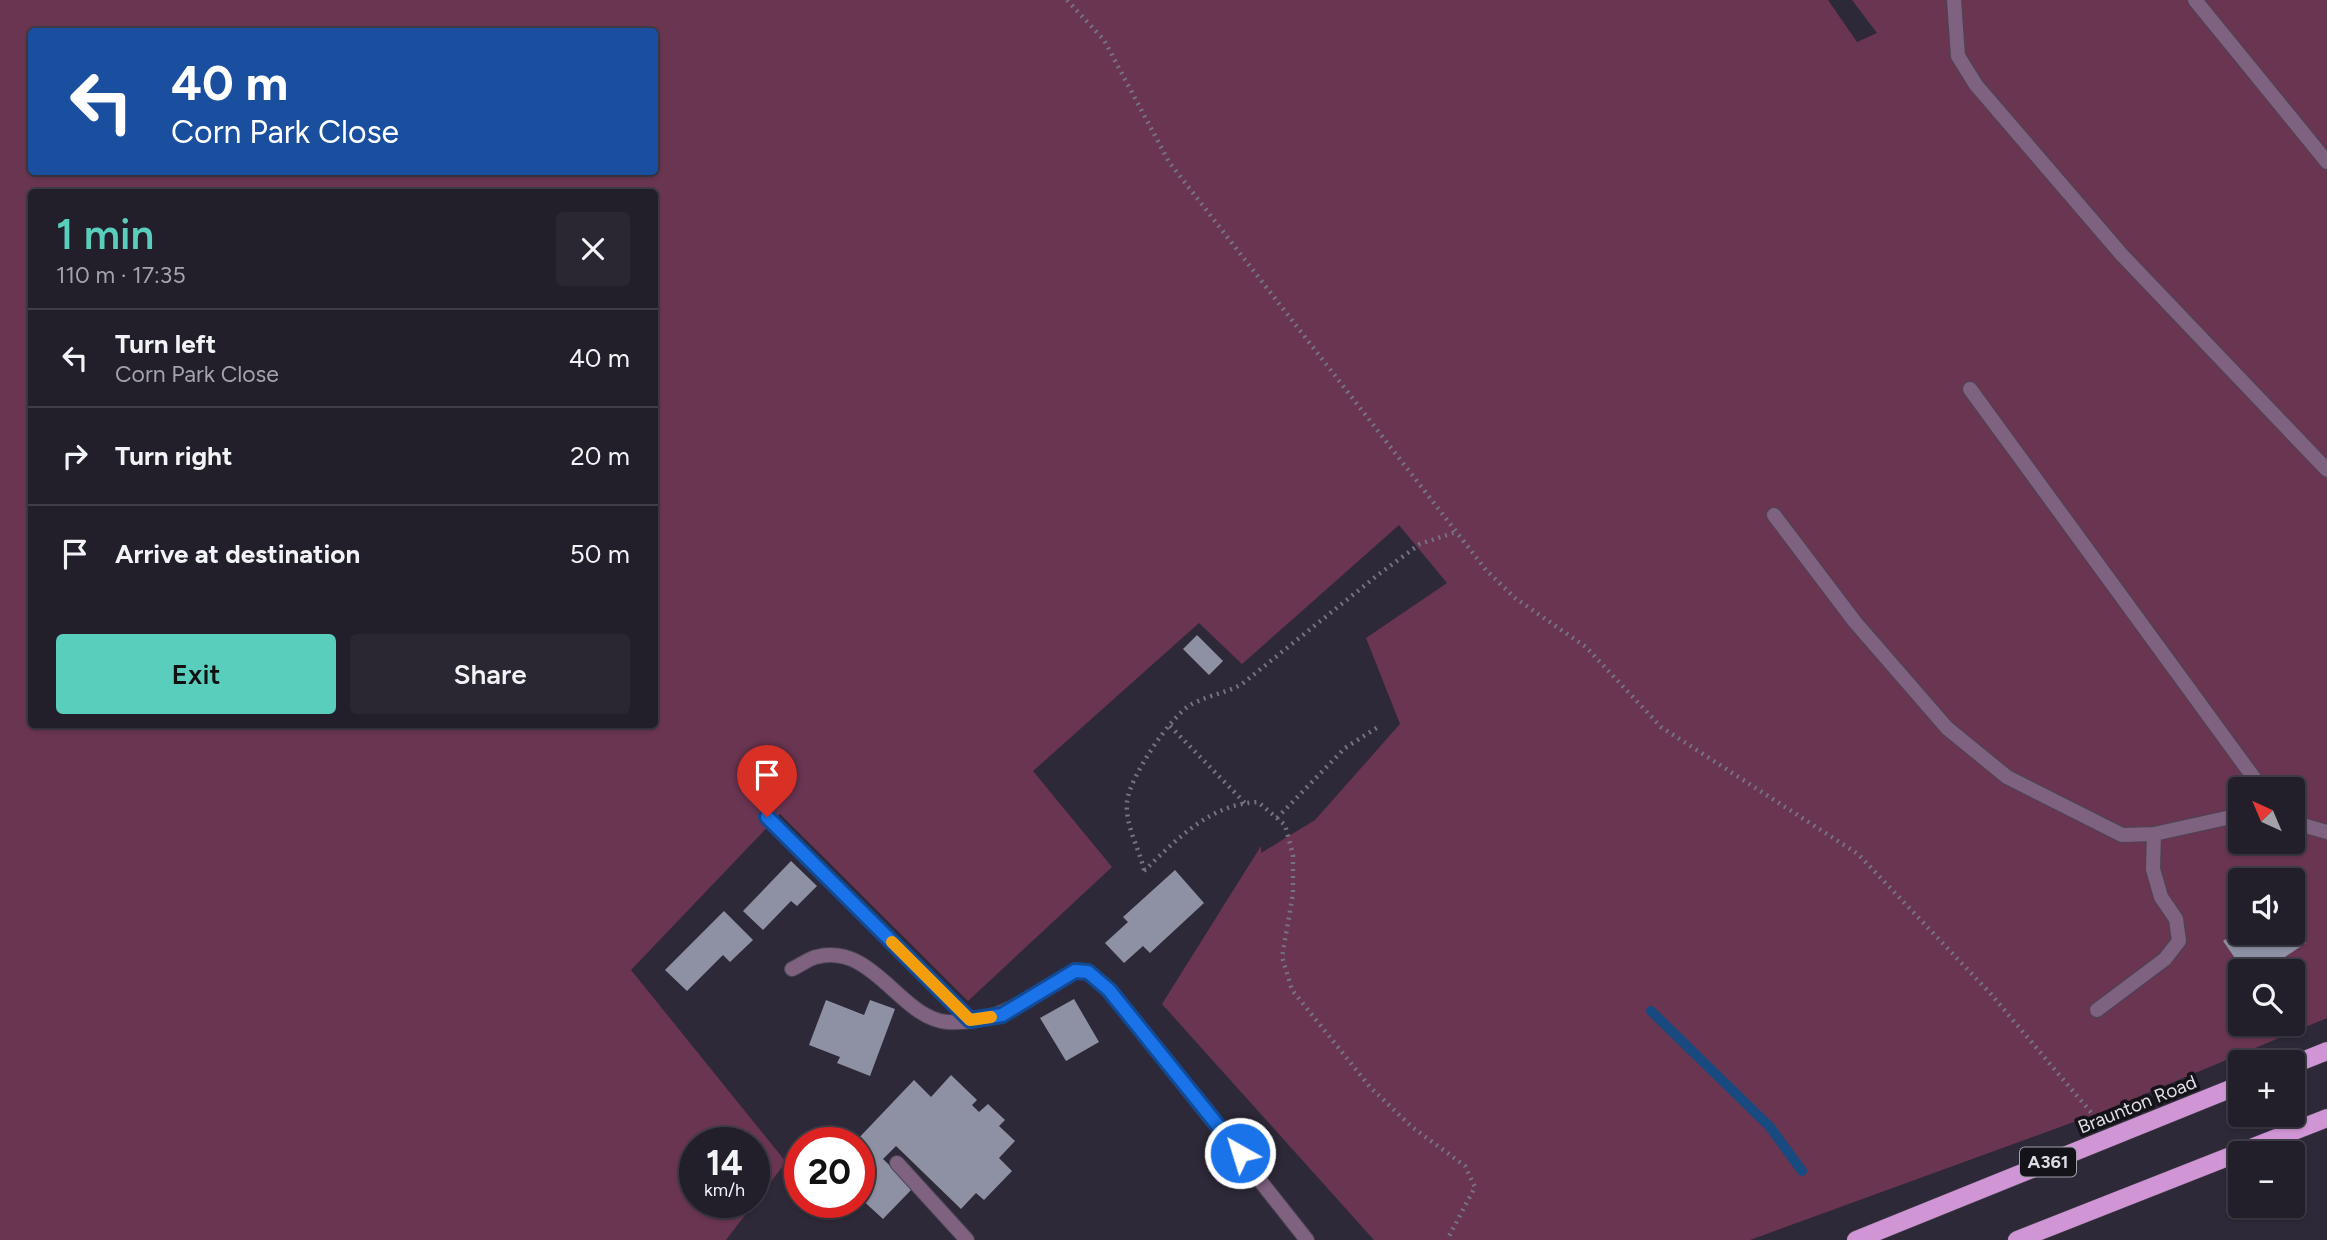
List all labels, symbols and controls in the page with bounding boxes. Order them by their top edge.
text: 40 m [171,53,288,112]
icon: left [56,56,147,147]
text: Corn Park Close [171,113,399,151]
text: 1 min [56,209,154,260]
button: close [556,212,630,286]
text: 110 m · 17:35 [56,261,186,289]
text: Turn left [115,328,216,360]
icon: left [56,339,94,377]
text: 40 m [569,342,630,374]
text: Corn Park Close [115,360,279,388]
icon: right [56,437,94,475]
text: Turn right [115,440,232,472]
text: 20 m [570,440,630,472]
icon: arrive [56,535,94,573]
text: Arrive at destination [115,538,360,570]
text: 50 m [570,538,630,570]
button: Exit [56,634,336,714]
button: Share [350,634,630,714]
pin [737,745,797,817]
icon: arrive [748,756,786,794]
north arrow [2228,777,2305,854]
map controls [2228,777,2305,1218]
button: sound [2228,868,2305,945]
button: search [2228,959,2305,1036]
button: + [2228,1050,2305,1127]
street label: Braunton Road [2074,1070,2200,1139]
position arrow [1203,1116,1277,1190]
speed limit sign: 20 [784,1127,875,1218]
button: − [2228,1141,2305,1218]
text: 14 [706,1142,743,1184]
road number: A361 [2020,1148,2076,1176]
text: km/h [704,1179,745,1201]

